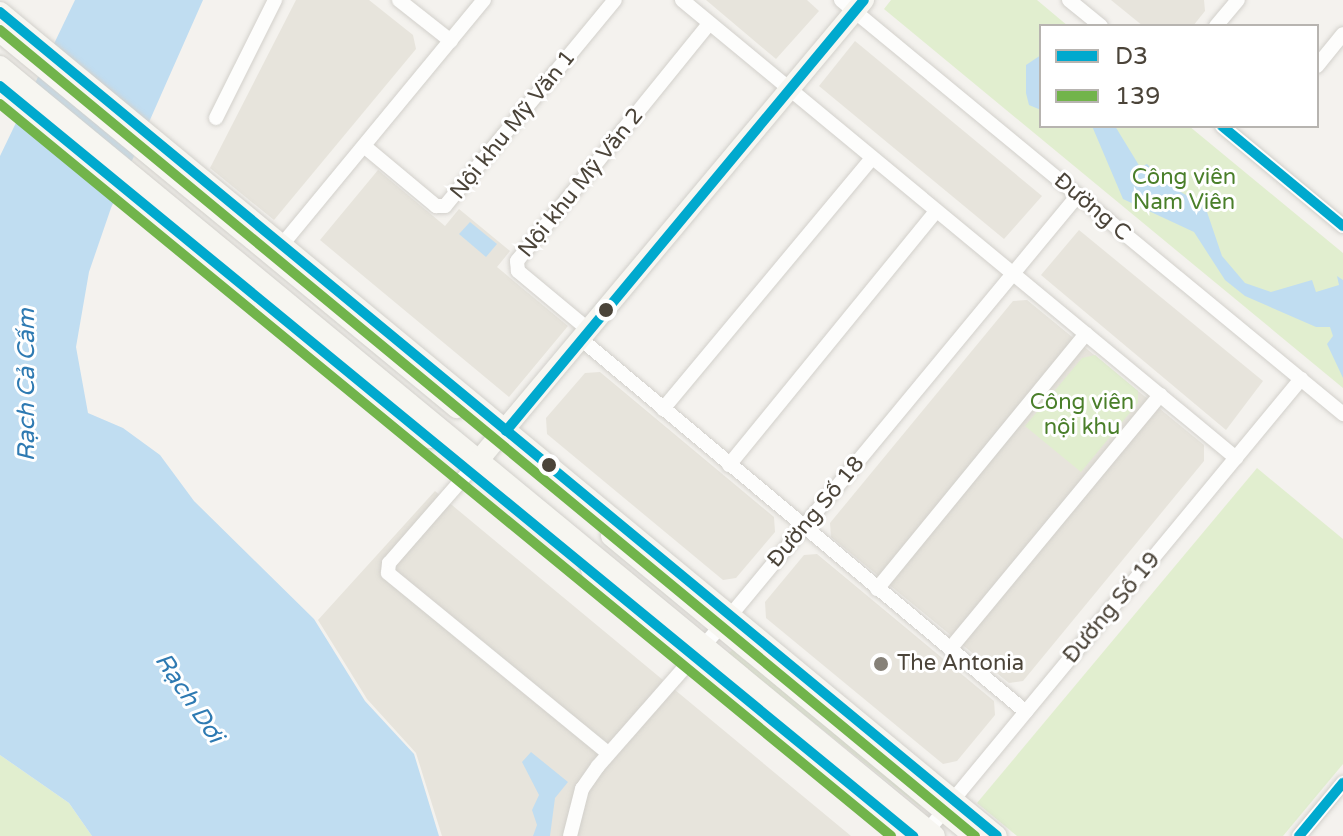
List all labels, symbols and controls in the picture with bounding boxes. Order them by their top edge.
legend [1039,24,1319,128]
text: D3 [1115,42,1148,71]
street label: Nội khu Mỹ Văn 1 [445,45,581,205]
text: 139 [1115,82,1160,111]
street label: Nội khu Mỹ Văn 2 [513,103,649,263]
park label: Công viên Nam Viên [1132,164,1236,216]
street label: Đường C [1048,167,1136,247]
unlabelled marker [598,302,614,318]
water label: Rạch Cả Cấm [13,309,41,461]
park label: Công viên nội khu [1030,389,1134,440]
street label: Đường Số 18 [762,451,870,573]
unlabelled marker [541,457,557,473]
street label: Đường Số 19 [1058,547,1166,669]
water label: Rạch Dơi [148,648,230,748]
place label: The Antonia [897,651,1024,677]
marker: The Antonia [872,655,890,673]

